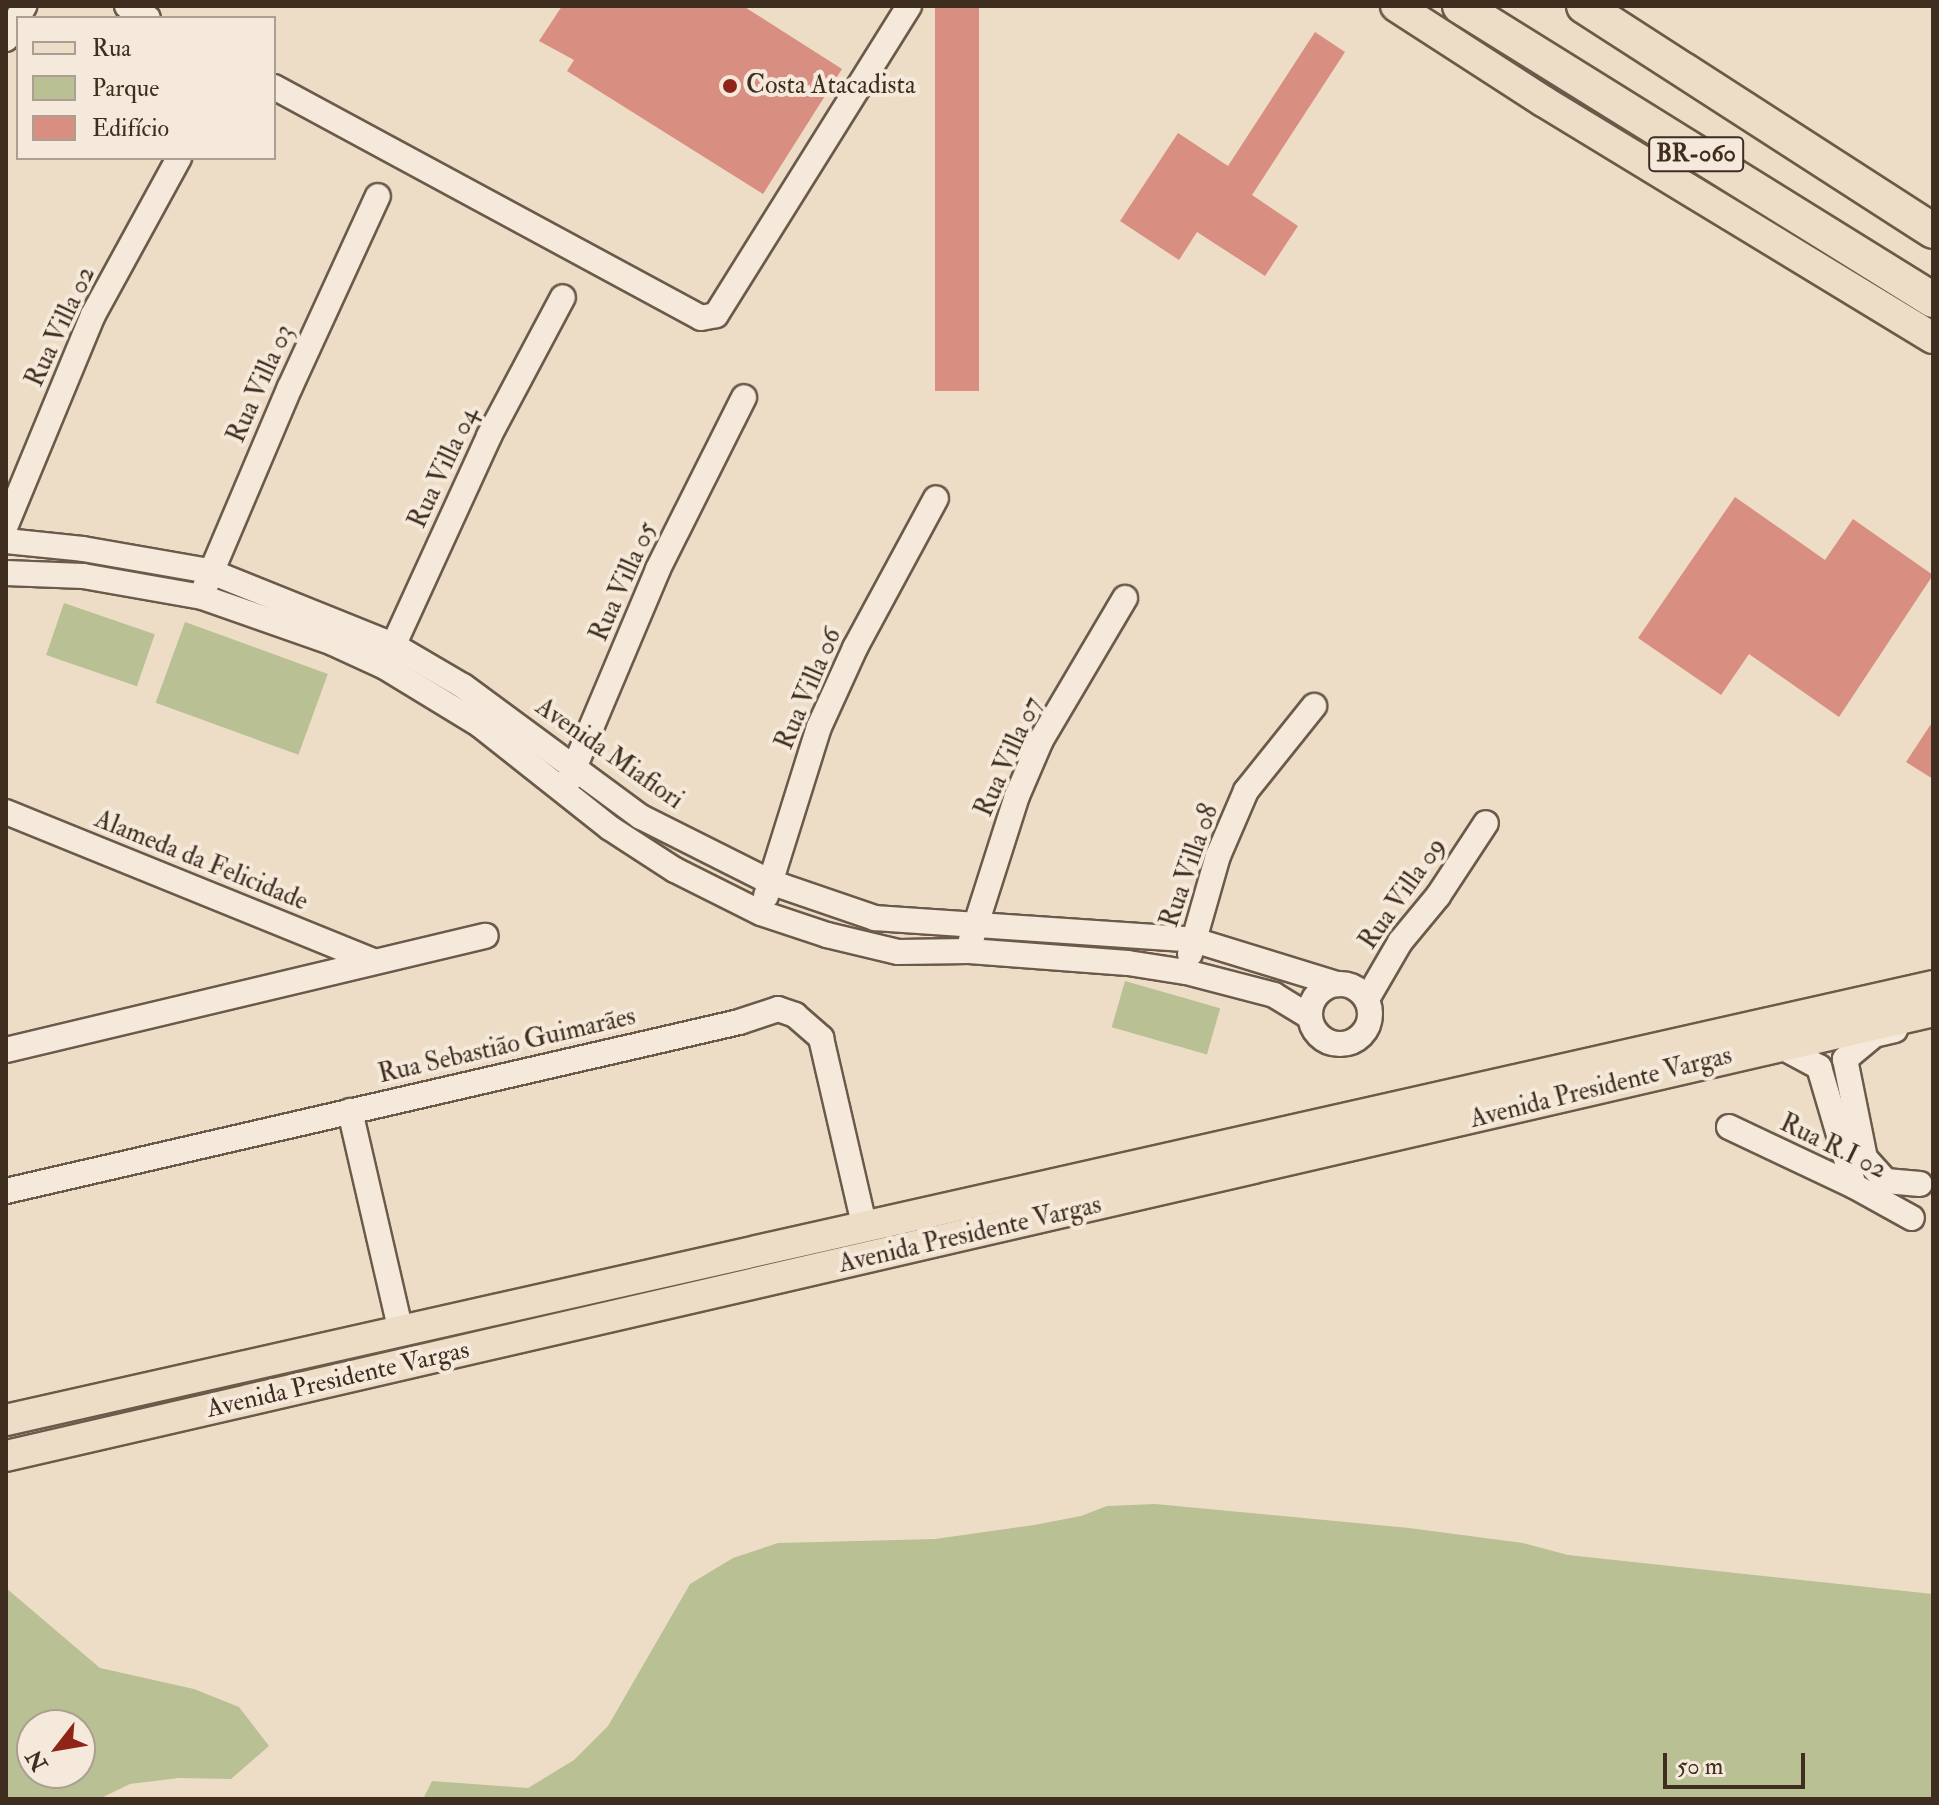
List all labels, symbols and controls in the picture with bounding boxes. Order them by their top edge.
legend [16,16,276,160]
text: Rua [92,33,131,64]
place label: Costa Atacadista [746,70,916,102]
text: Parque [92,73,159,104]
marker: Costa Atacadista [721,77,739,95]
text: Edifício [92,113,169,144]
road number: BR-060 [1648,134,1744,174]
street label: Rua Villa 02 [20,262,102,392]
street label: Rua Villa 03 [221,320,301,448]
street label: Rua Villa 04 [402,403,486,533]
street label: Rua Villa 05 [584,517,664,647]
street label: Rua Villa 06 [769,623,849,755]
street label: Avenida Miafiori [529,692,689,816]
street label: Rua Villa 07 [969,692,1049,822]
street label: Rua Villa 08 [1154,800,1226,932]
street label: Alameda da Felicidade [90,804,312,918]
street label: Rua Villa 09 [1353,832,1453,956]
street label: Rua Sebastião Guimarães [375,1001,639,1091]
street label: Avenida Presidente Vargas [1467,1040,1735,1136]
street label: Rua R.I 02 [1775,1108,1891,1186]
street label: Avenida Presidente Vargas [836,1190,1104,1280]
street label: Avenida Presidente Vargas [204,1335,472,1425]
north arrow [16,1709,96,1789]
scale bar [1667,1737,1809,1787]
text: N [20,1745,54,1776]
text: 50 m [1677,1751,1723,1782]

